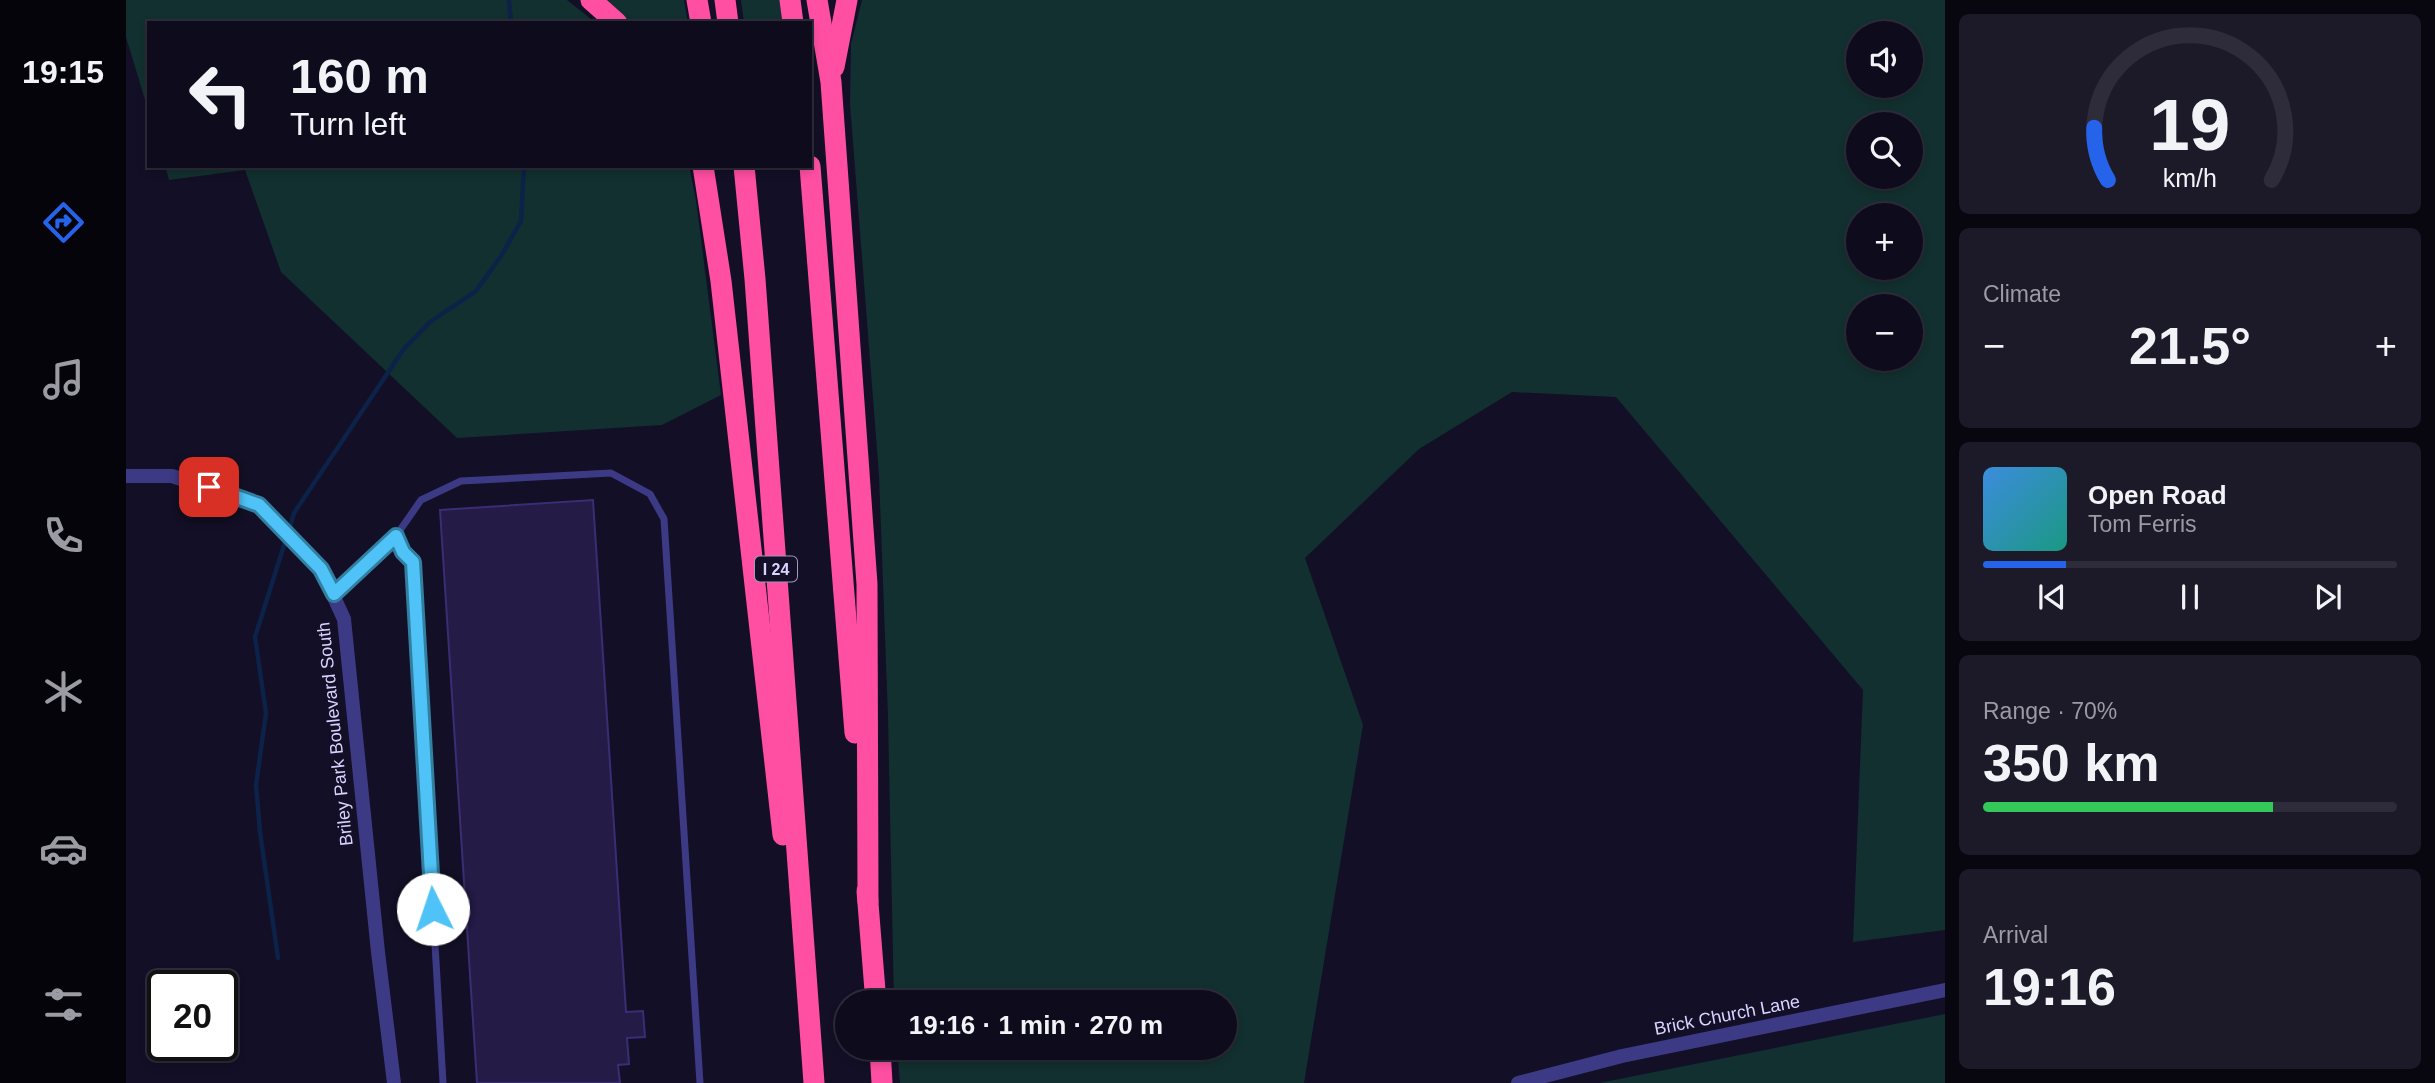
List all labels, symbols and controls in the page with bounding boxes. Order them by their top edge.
map controls [1846,21,1923,371]
button: sound [1846,21,1923,98]
icon: left [175,49,266,140]
text: 160 m [290,49,429,103]
text: 19:15 [22,54,104,90]
text: 19 [2150,84,2230,165]
text: Turn left [290,106,406,142]
button: search [1846,112,1923,189]
text: km/h [2163,164,2217,192]
icon: directions [39,198,88,247]
button: + [1846,203,1923,280]
text: Climate [1983,281,2061,307]
button: − [1846,294,1923,371]
text: 21.5° [2129,317,2251,375]
text: − [1983,325,2005,367]
text: + [2375,325,2397,367]
icon: music [39,355,88,404]
pin [179,457,239,517]
icon: arrive [190,468,228,506]
text: Open Road [2088,480,2227,510]
icon: phone [39,511,88,560]
text: Tom Ferris [2088,511,2197,537]
road number: I 24 [755,556,797,582]
icon: previous [2033,578,2071,616]
icon: pause [2171,578,2209,616]
icon: next [2309,578,2347,616]
street label: Briley Park Boulevard South [313,621,357,847]
icon: climate [39,667,88,716]
text: Range · 70% [1983,698,2117,724]
text: 350 km [1983,734,2159,792]
icon: car [39,824,88,873]
position arrow [396,872,470,946]
text: Arrival [1983,922,2048,948]
text: 19:16 [1983,958,2116,1016]
speed limit sign: 20 [147,970,238,1061]
icon: filters [39,980,88,1029]
street label: Brick Church Lane [1652,991,1802,1039]
text: 19:16 · 1 min · 270 m [909,1010,1163,1040]

